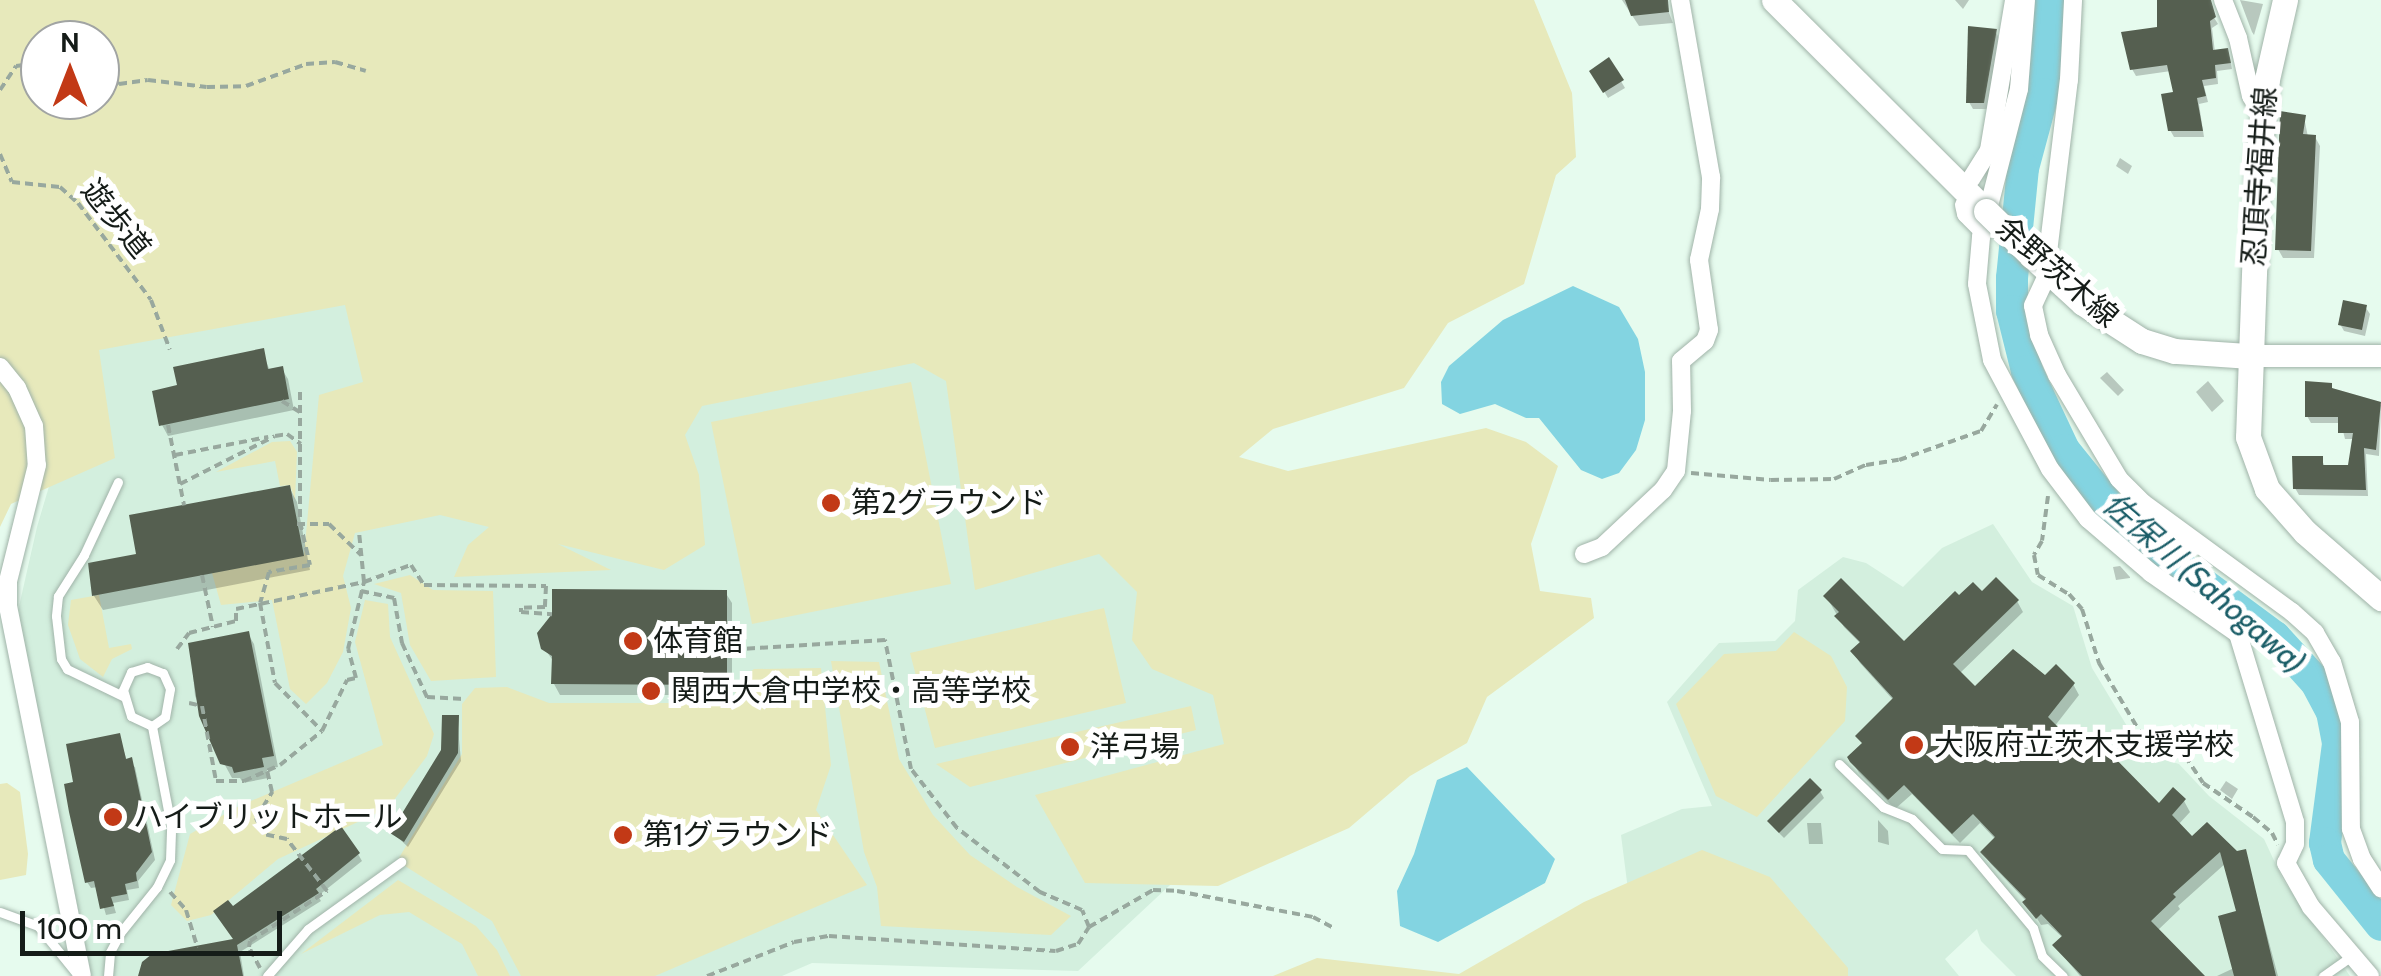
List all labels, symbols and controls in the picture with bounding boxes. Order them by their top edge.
north arrow [20,20,120,120]
text: N [60,25,80,59]
street label: 忍頂寺福井線 [2236,86,2284,268]
street label: 遊歩道 [74,173,158,265]
street label: 余野茨木線 [1989,209,2125,335]
place label: 第2グラウンド [851,485,1047,521]
water label: 佐保川 (Sahogawa) [2095,485,2313,681]
marker: 第2グラウンド [820,492,842,514]
place label: 体育館 [653,623,743,659]
marker: 体育館 [622,630,644,652]
place label: 関西大倉中学校・高等学校 [671,673,1031,709]
marker: 関西大倉中学校・高等学校 [640,680,662,702]
place label: 大阪府立茨木支援学校 [1934,727,2234,763]
place label: 洋弓場 [1090,729,1180,765]
marker: 大阪府立茨木支援学校 [1903,734,1925,756]
marker: 洋弓場 [1059,736,1081,758]
place label: ハイブリットホール [133,799,403,835]
marker: ハイブリットホール [102,806,124,828]
place label: 第1グラウンド [643,817,833,853]
marker: 第1グラウンド [612,824,634,846]
scale bar [25,891,288,953]
text: 100 m [37,910,122,947]

